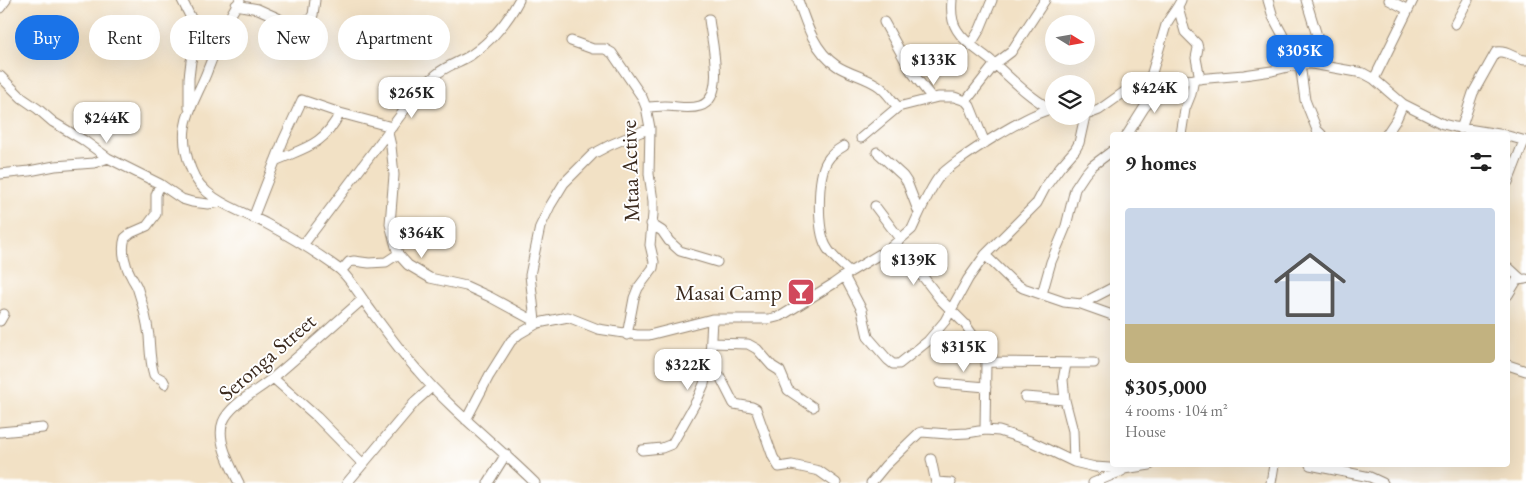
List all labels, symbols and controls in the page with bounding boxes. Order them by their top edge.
chip: Buy [15,15,79,60]
chip: Rent [89,15,160,60]
chip: Filters [170,15,248,60]
chip: New [258,15,328,60]
chip: Apartment [338,15,450,60]
north arrow [1045,15,1095,65]
map controls [1045,15,1095,125]
pin: $305K [1265,34,1335,77]
text: $305K [1278,40,1322,61]
pin: $133K [899,44,969,86]
text: $133K [912,49,956,70]
pin: $424K [1120,72,1190,114]
button: layers [1045,75,1095,125]
pin: $265K [377,76,447,119]
text: $424K [1133,77,1177,98]
text: $265K [390,82,434,103]
pin: $244K [72,102,142,144]
text: $244K [85,107,129,128]
street label: Mtaa Active [614,119,646,222]
icon: filters [1467,148,1495,176]
text: 9 homes [1125,149,1197,176]
pin: $364K [387,216,457,259]
text: $364K [400,222,444,243]
icon: home [1265,240,1355,330]
pin: $139K [879,244,949,286]
text: $139K [892,249,936,270]
bar icon: Masai Camp [786,277,816,307]
place label: Masai Camp [675,278,782,307]
street label: Seronga Street [212,307,322,407]
pin: $315K [929,330,999,373]
text: $315K [942,336,986,357]
pin: $322K [653,348,723,391]
text: $322K [666,354,710,375]
text: $305,000 [1125,373,1207,400]
text: 4 rooms · 104 m² [1125,400,1228,421]
text: House [1125,421,1166,442]

